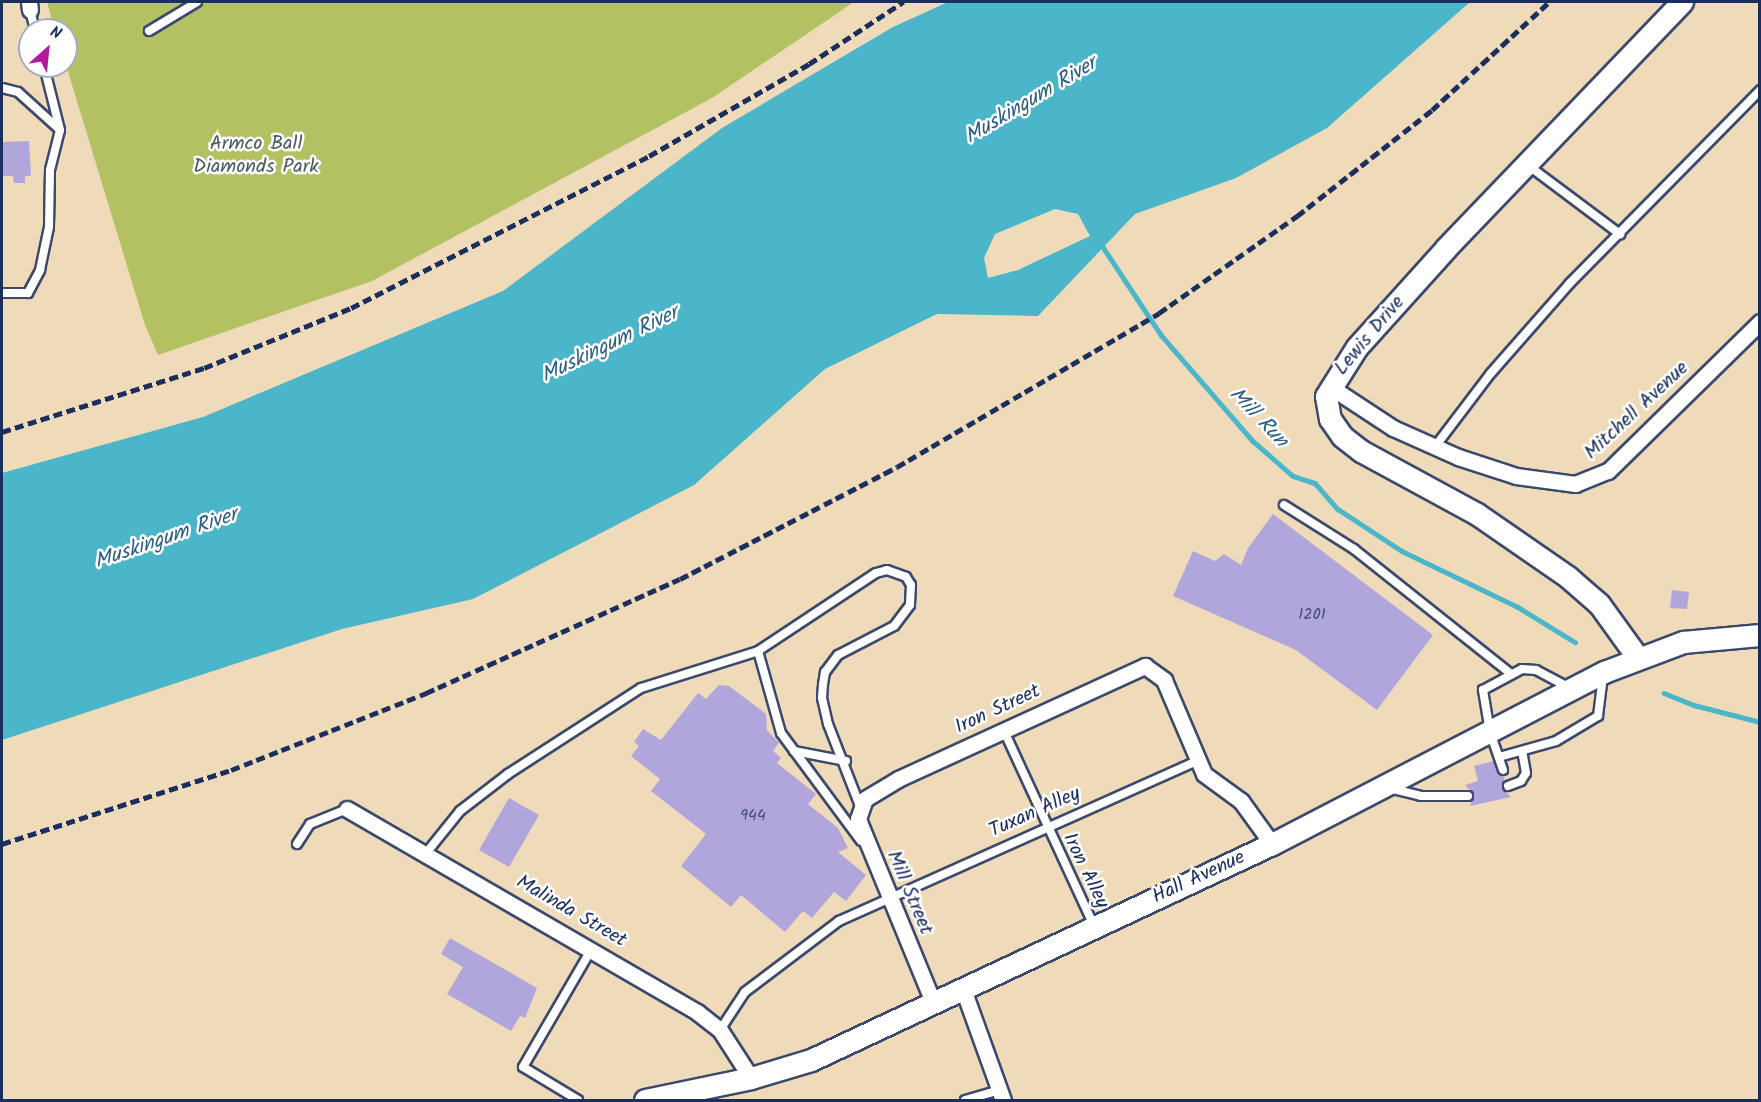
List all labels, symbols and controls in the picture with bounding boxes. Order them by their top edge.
north arrow [18,18,78,78]
text: N [45,20,66,47]
water label: Muskingum River [960,52,1102,150]
park label: Armco Ball Diamonds Park [193,133,319,180]
street label: Lewis Drive [1330,291,1410,381]
water label: Muskingum River [537,301,683,389]
street label: Mitchell Avenue [1580,357,1694,465]
water label: Mill Run [1223,383,1293,453]
water label: Muskingum River [91,503,241,575]
house number: 1201 [1298,605,1326,625]
street label: Iron Street [952,680,1044,740]
street label: Tuxan Alley [986,782,1084,844]
house number: 944 [740,806,766,826]
street label: Iron Alley [1056,829,1114,913]
street label: Hall Avenue [1149,846,1249,910]
street label: Mill Street [881,847,937,939]
street label: Malinda Street [511,871,631,953]

